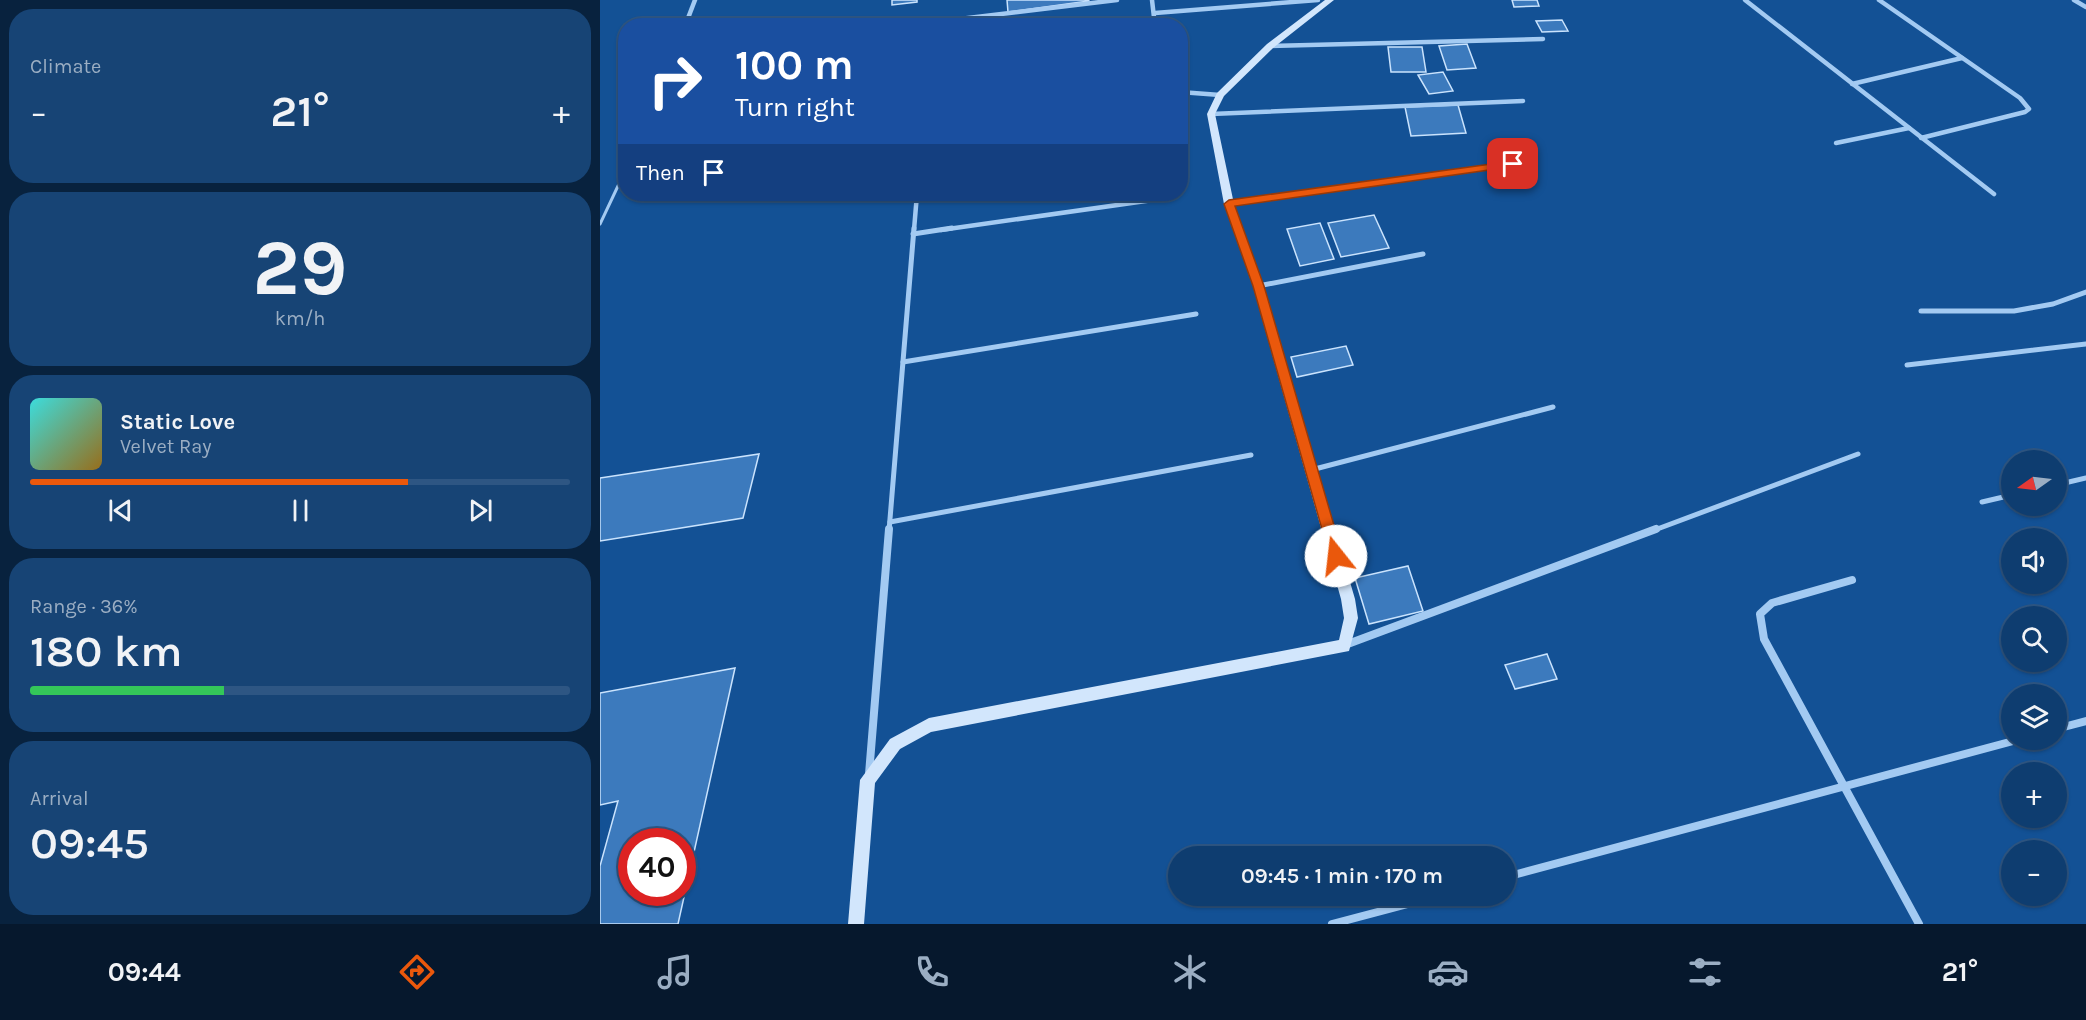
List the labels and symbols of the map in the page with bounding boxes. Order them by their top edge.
pin [1487,138,1538,189]
north arrow [2001,450,2067,516]
position arrow [1304,524,1368,588]
speed limit sign: 40 [618,828,696,906]

